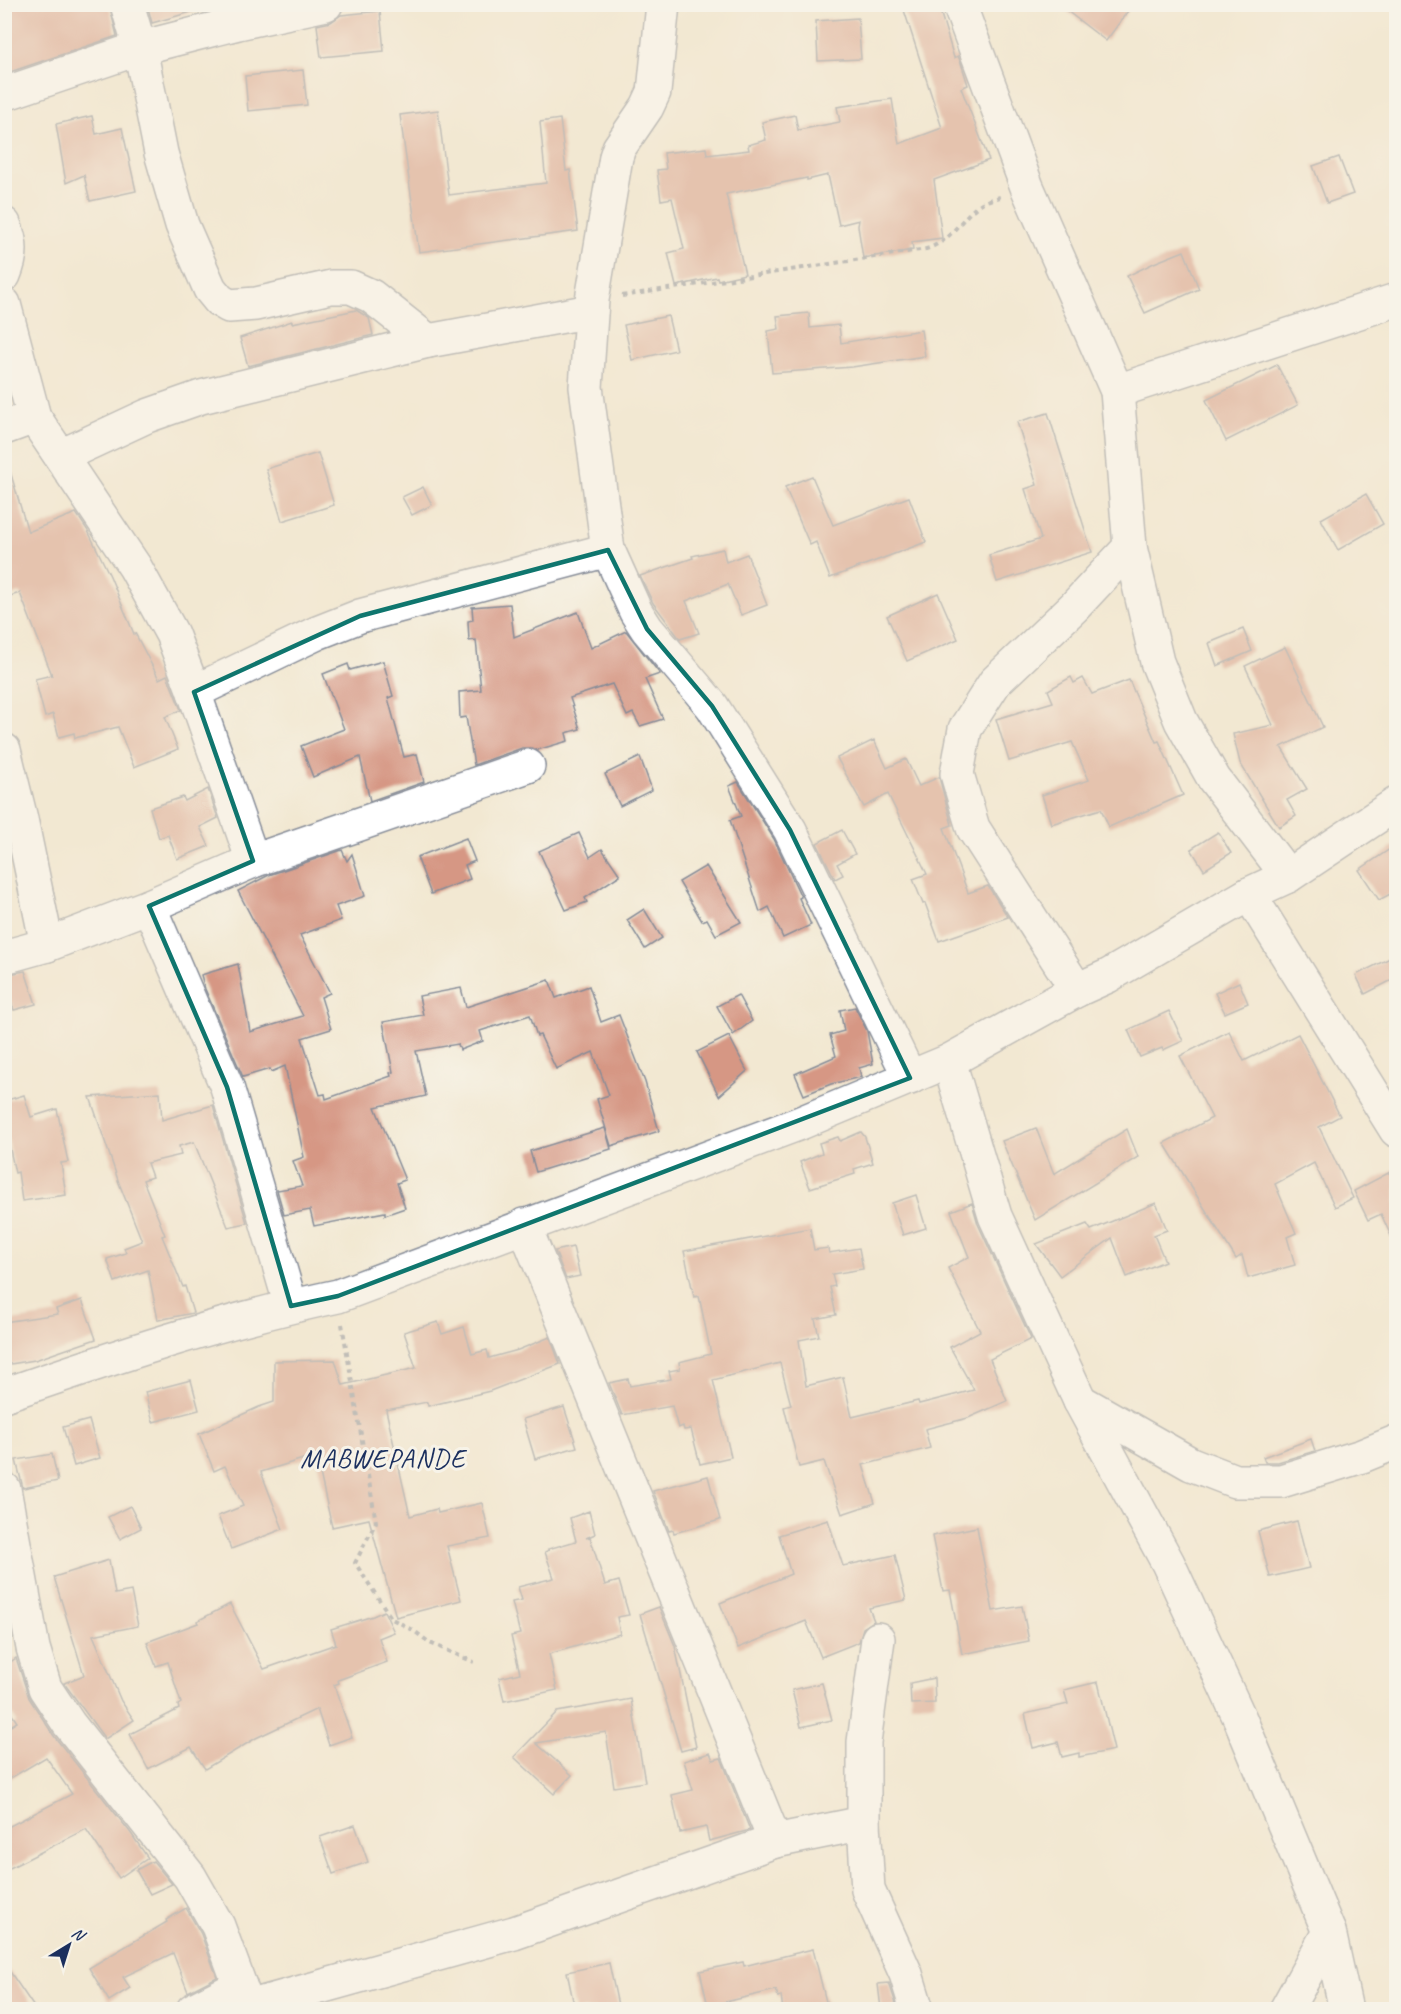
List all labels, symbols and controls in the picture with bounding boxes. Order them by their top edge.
district label: MABWEPANDE [300,1441,468,1475]
north arrow [39,1915,99,1975]
text: N [68,1923,90,1947]

